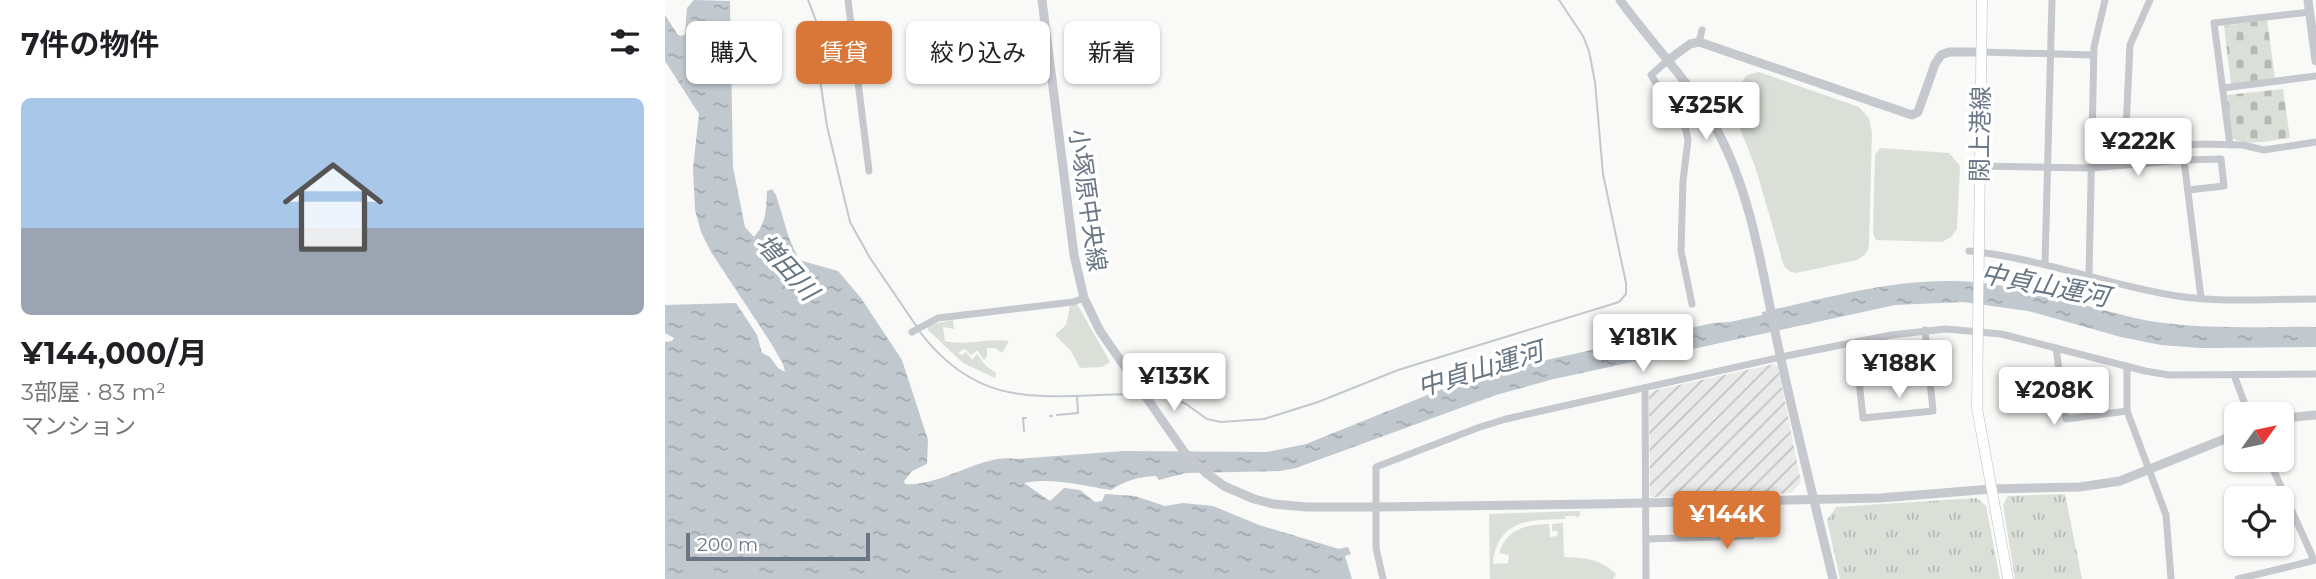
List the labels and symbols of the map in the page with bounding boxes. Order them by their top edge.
pin: ¥325K [1657,82,1755,142]
street label: 閖上港線 [1965,86,1995,182]
pin: ¥222K [2089,118,2187,178]
street label: 小塚原中央線 [1064,127,1112,273]
water label: 増田川 [749,227,827,309]
water label: 中貞山運河 [1978,257,2117,314]
pin: ¥181K [1594,314,1692,374]
water label: 中貞山運河 [1413,333,1552,403]
pin: ¥188K [1850,340,1948,400]
pin: ¥133K [1125,354,1223,413]
pin: ¥208K [2005,368,2103,427]
north arrow [2224,402,2294,472]
pin: ¥144K [1678,491,1776,551]
scale bar [686,530,870,562]

